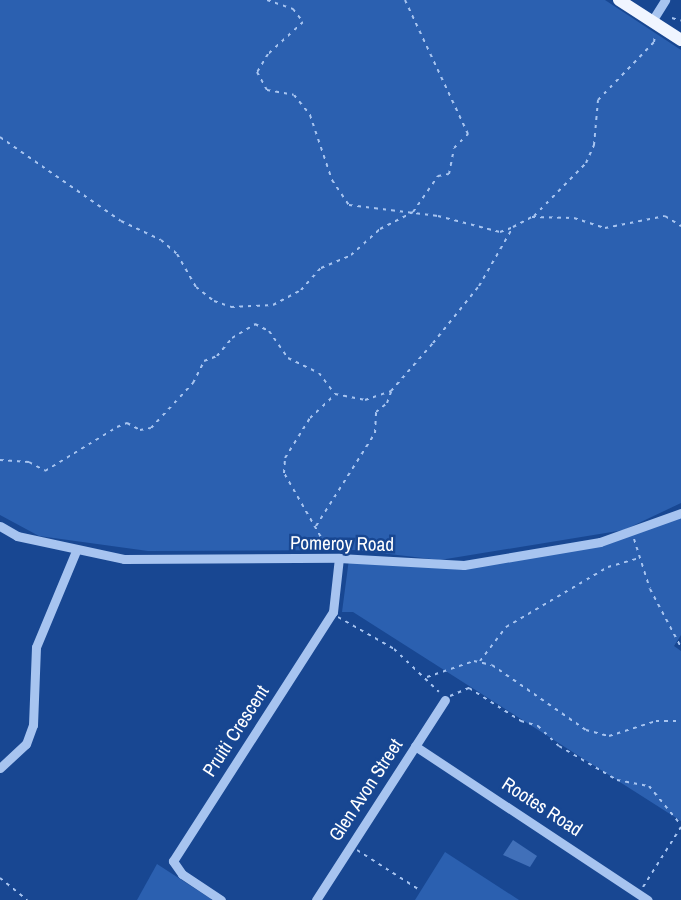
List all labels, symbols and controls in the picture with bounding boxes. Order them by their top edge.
street label: Pomeroy Road [290,532,394,556]
street label: Pruiti Crescent [198,681,274,781]
street label: Glen Avon Street [324,734,408,846]
street label: Rootes Road [498,773,586,841]

